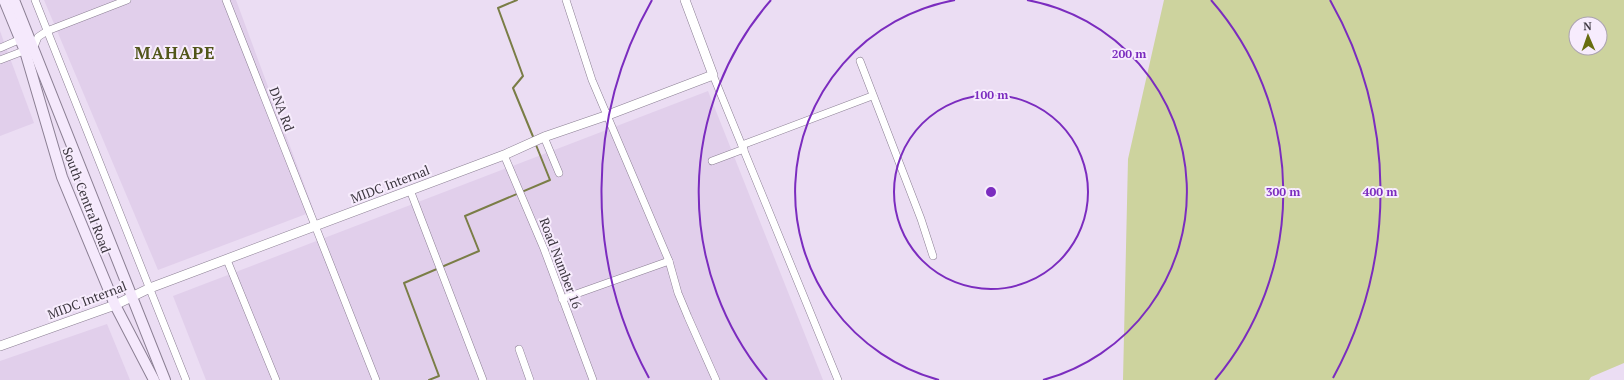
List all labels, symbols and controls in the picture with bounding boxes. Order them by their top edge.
north arrow [1568,16,1608,56]
text: N [1583,19,1593,33]
district label: MAHAPE [135,41,215,64]
text: 200 m [1112,46,1146,61]
street label: DNA Rd [265,84,299,134]
text: 100 m [974,87,1008,102]
street label: South Central Road [59,144,115,256]
street label: MIDC Internal [348,161,432,207]
text: 300 m [1266,184,1300,199]
text: 400 m [1363,184,1397,199]
centre of rings [984,185,998,199]
street label: Road Number 16 [535,215,587,311]
street label: MIDC Internal [45,277,129,323]

